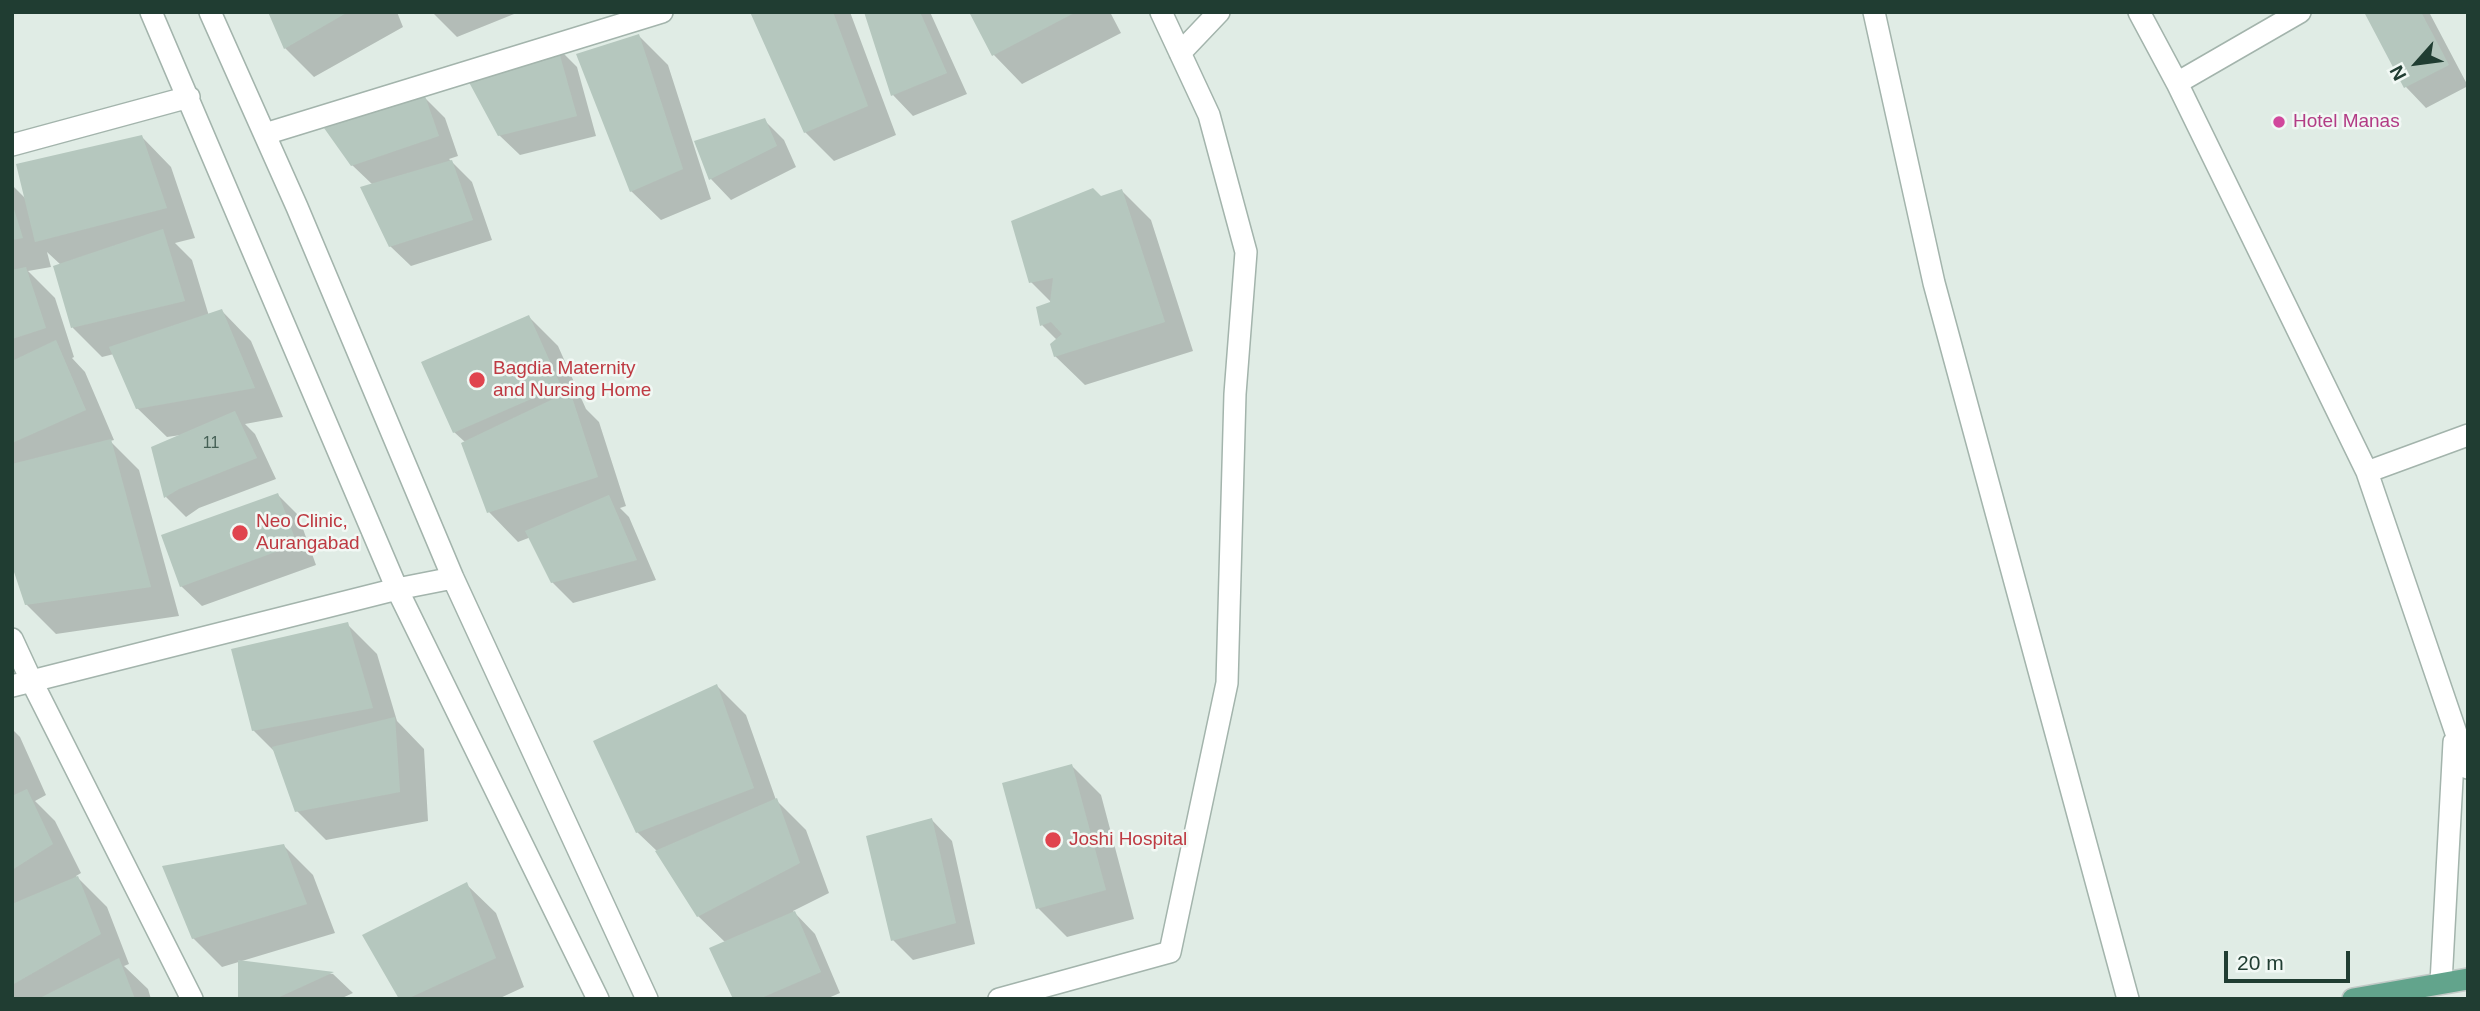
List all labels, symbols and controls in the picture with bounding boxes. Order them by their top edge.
north arrow [2382,28,2452,98]
text: N [2386,62,2411,84]
place label: Hotel Manas [2293,111,2400,133]
marker: Hotel Manas [2271,114,2287,130]
place label: Bagdia Maternity and Nursing Home [493,358,651,402]
marker: Bagdia Maternity and Nursing Home [467,370,487,390]
house number: 11 [203,434,219,454]
place label: Neo Clinic, Aurangabad [256,511,360,555]
marker: Neo Clinic, Aurangabad [230,523,250,543]
place label: Joshi Hospital [1069,829,1187,851]
marker: Joshi Hospital [1043,830,1063,850]
scale bar [2228,937,2354,981]
text: 20 m [2237,951,2284,974]

